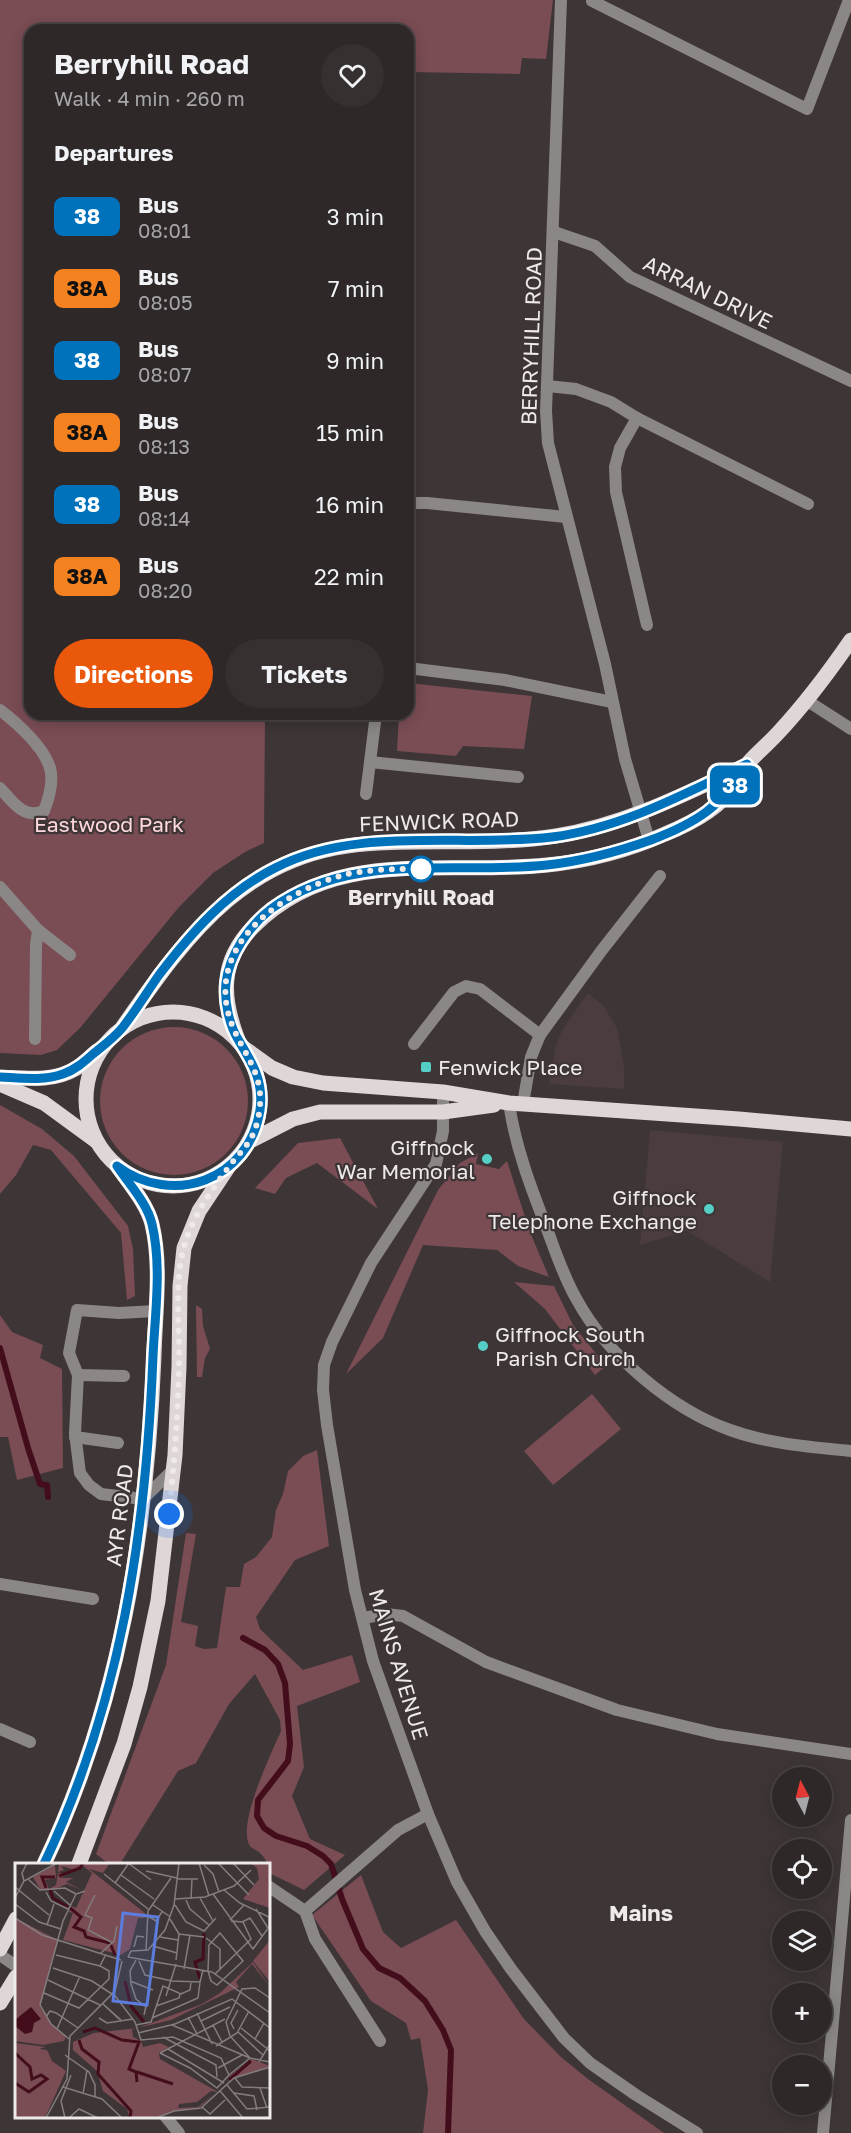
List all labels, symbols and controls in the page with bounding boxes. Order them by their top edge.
button: heart [321,44,384,107]
text: Berryhill Road [54,47,249,80]
text: Walk · 4 min · 260 m [54,86,245,110]
text: Departures [54,139,173,166]
text: Bus [138,191,179,218]
text: 38 [74,203,100,229]
text: 3 min [327,203,384,230]
text: 08:01 [138,218,191,242]
street label: BERRYHILL ROAD [515,247,547,425]
street label: ARRAN DRIVE [639,250,777,334]
text: Bus [138,263,179,290]
text: 38A [66,275,108,301]
text: 7 min [328,275,384,302]
text: 08:05 [138,290,193,314]
text: Bus [138,335,179,362]
text: 38 [74,347,100,373]
text: 9 min [326,347,384,374]
text: 08:07 [138,362,192,386]
text: Bus [138,407,179,434]
text: 38A [66,419,108,445]
text: 15 min [316,419,384,446]
text: 08:13 [138,434,190,458]
text: Bus [138,479,179,506]
text: 38 [74,491,100,517]
text: 16 min [316,491,384,518]
text: 08:14 [138,506,191,530]
text: Bus [138,551,179,578]
text: 38A [66,563,108,589]
text: 22 min [314,563,384,590]
text: 08:20 [138,578,193,602]
button: Directions [54,639,213,708]
button: Tickets [225,639,384,708]
line badge: 38 [708,766,762,804]
text: 38 [722,772,748,798]
street label: FENWICK ROAD [358,805,520,837]
park label: Eastwood Park [34,811,184,837]
marker: Berryhill Road [408,856,434,882]
place label: Berryhill Road [348,884,494,910]
place label: Fenwick Place [438,1054,582,1080]
marker: Fenwick Place [419,1060,433,1074]
place label: Giffnock War Memorial [337,1134,475,1184]
marker: Giffnock War Memorial [480,1152,494,1166]
place label: Giffnock Telephone Exchange [488,1184,697,1234]
marker: Giffnock Telephone Exchange [702,1202,716,1216]
place label: Giffnock South Parish Church [495,1321,645,1371]
marker: Giffnock South Parish Church [476,1339,490,1353]
street label: AYR ROAD [100,1462,138,1568]
your location [154,1499,184,1529]
street label: MAINS AVENUE [364,1585,434,1743]
north arrow [772,1767,832,1827]
map controls [772,1767,832,2115]
button: locate [772,1839,832,1899]
inset map [15,1863,270,2118]
district label: Mains [609,1899,673,1926]
button: layers [772,1911,832,1971]
button: + [772,1983,832,2043]
button: − [772,2055,832,2115]

